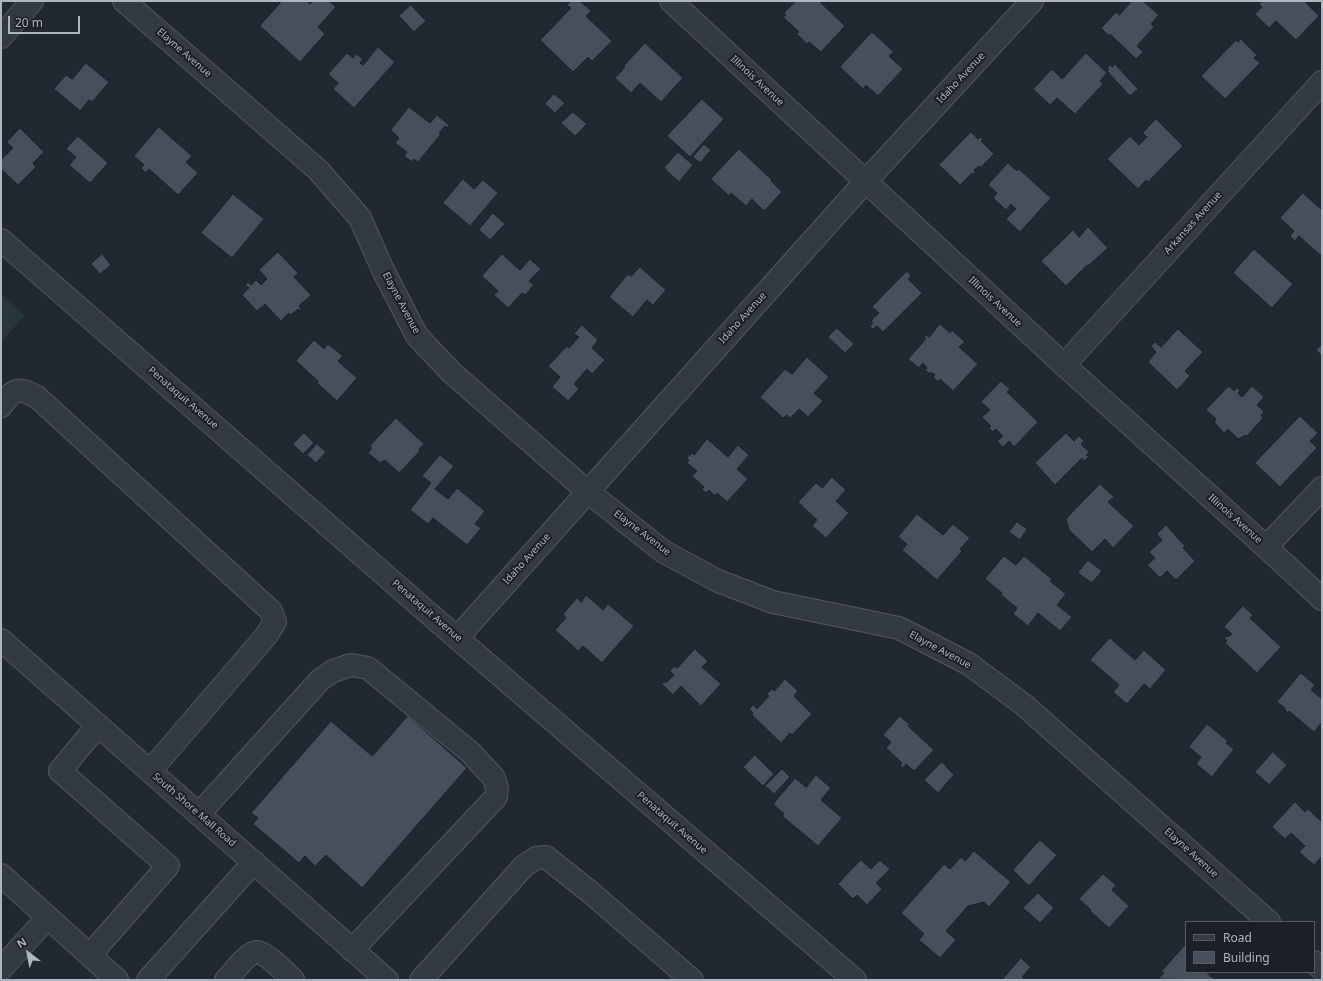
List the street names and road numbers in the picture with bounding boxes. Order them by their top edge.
street label: Elayne Avenue [154,26,214,80]
street label: Idaho Avenue [934,50,988,106]
street label: Illinois Avenue [728,53,786,109]
street label: Arkansas Avenue [1162,189,1224,257]
street label: Elayne Avenue [380,270,422,336]
street label: Illinois Avenue [966,274,1024,330]
street label: Idaho Avenue [717,290,769,346]
street label: Penataquit Avenue [146,364,220,432]
street label: Illinois Avenue [1206,492,1264,546]
street label: Elayne Avenue [611,508,673,558]
street label: Idaho Avenue [501,531,553,587]
street label: Penataquit Avenue [390,577,464,645]
street label: Elayne Avenue [907,629,973,671]
street label: South Shore Mall Road [150,771,238,849]
street label: Penataquit Avenue [635,789,709,857]
street label: Elayne Avenue [1162,826,1220,880]

